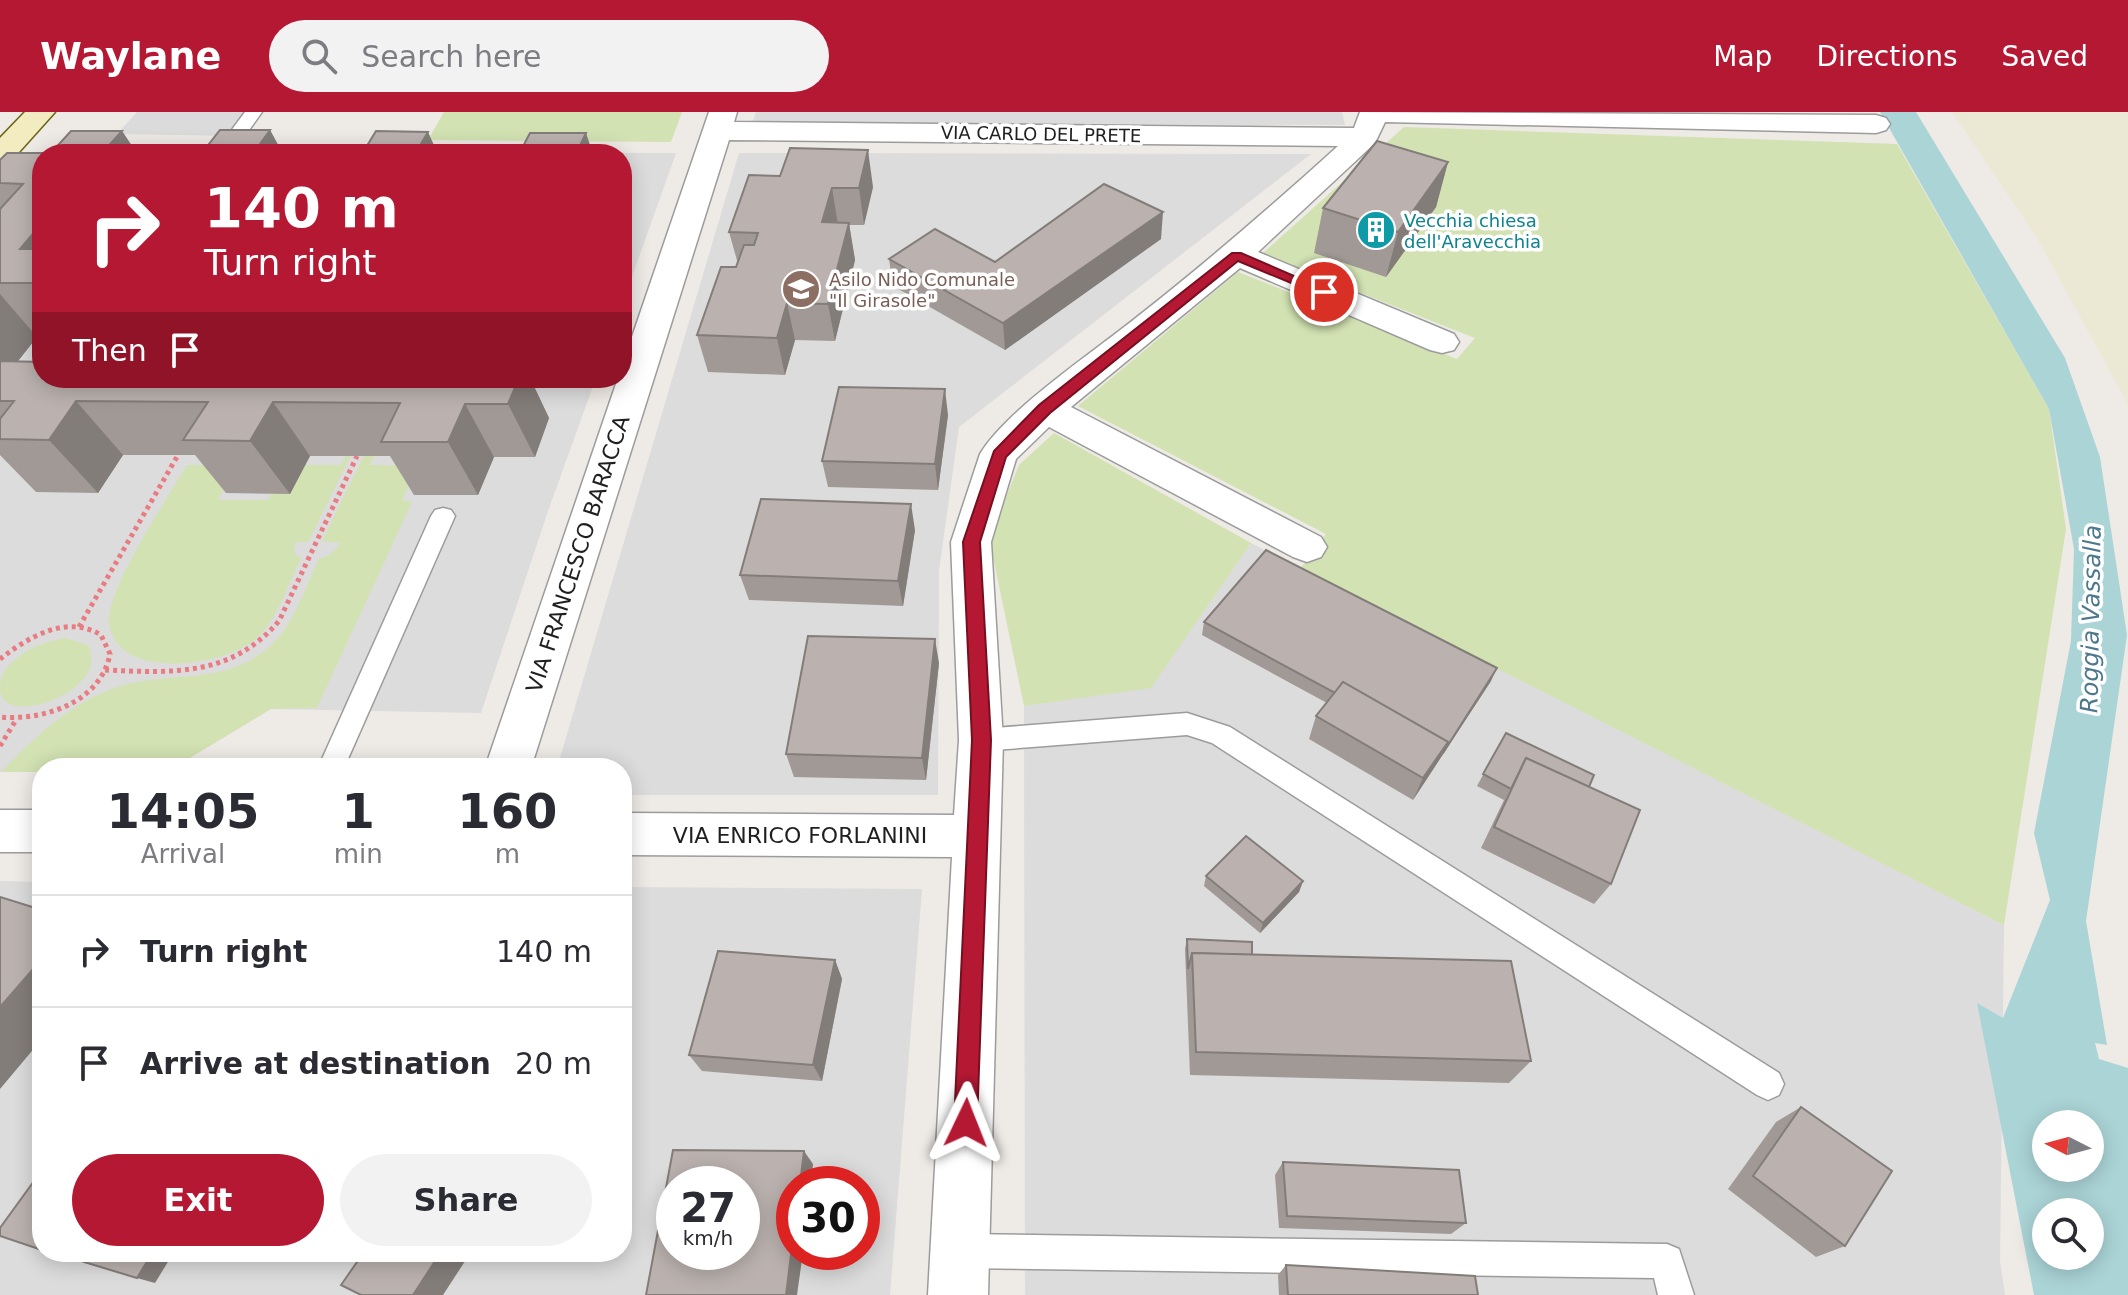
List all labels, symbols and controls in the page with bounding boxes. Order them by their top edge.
search box [269,20,829,92]
text: Waylane [40,34,221,78]
icon: search [297,34,341,78]
text: Search here [361,39,542,74]
text: Map [1713,40,1772,73]
text: Directions [1816,40,1957,73]
text: Saved [2001,40,2088,73]
street label: VIA CARLO DEL PRETE [941,122,1141,146]
text: 140 m [204,175,399,240]
icon: right [72,176,176,280]
building icon: Vecchia chiesa dell'Aravecchia [1355,209,1397,251]
place label: Vecchia chiesa dell'Aravecchia [1404,210,1541,252]
text: Turn right [204,242,376,283]
pin [1290,258,1358,326]
school or university icon: Asilo Nido Comunale "Il Girasole" [780,268,822,310]
place label: Asilo Nido Comunale "Il Girasole" [829,269,1015,311]
icon: arrive [1302,270,1346,314]
icon: arrive [163,328,207,372]
text: Then [72,333,147,368]
street label: VIA FRANCESCO BARACCA [521,412,635,696]
water label: Roggia Vassalla [2075,525,2107,713]
text: 14:05 [106,783,259,839]
text: 1 [342,783,375,839]
text: 160 [457,783,557,839]
street label: VIA ENRICO FORLANINI [673,823,927,848]
text: Arrival [141,839,225,869]
text: min [334,839,383,869]
text: m [495,839,520,869]
icon: right [72,929,116,973]
text: Turn right [140,934,307,969]
text: 140 m [496,934,592,969]
icon: arrive [72,1041,116,1085]
text: Arrive at destination [140,1046,491,1081]
text: 20 m [515,1046,592,1081]
position arrow [924,1081,1008,1165]
north arrow [2032,1110,2104,1182]
map controls [2032,1110,2104,1270]
button: Exit [72,1154,324,1246]
button: Share [340,1154,592,1246]
speed limit sign: 30 [776,1166,880,1270]
text: 27 [680,1185,736,1231]
button: search [2032,1198,2104,1270]
text: km/h [683,1226,733,1250]

